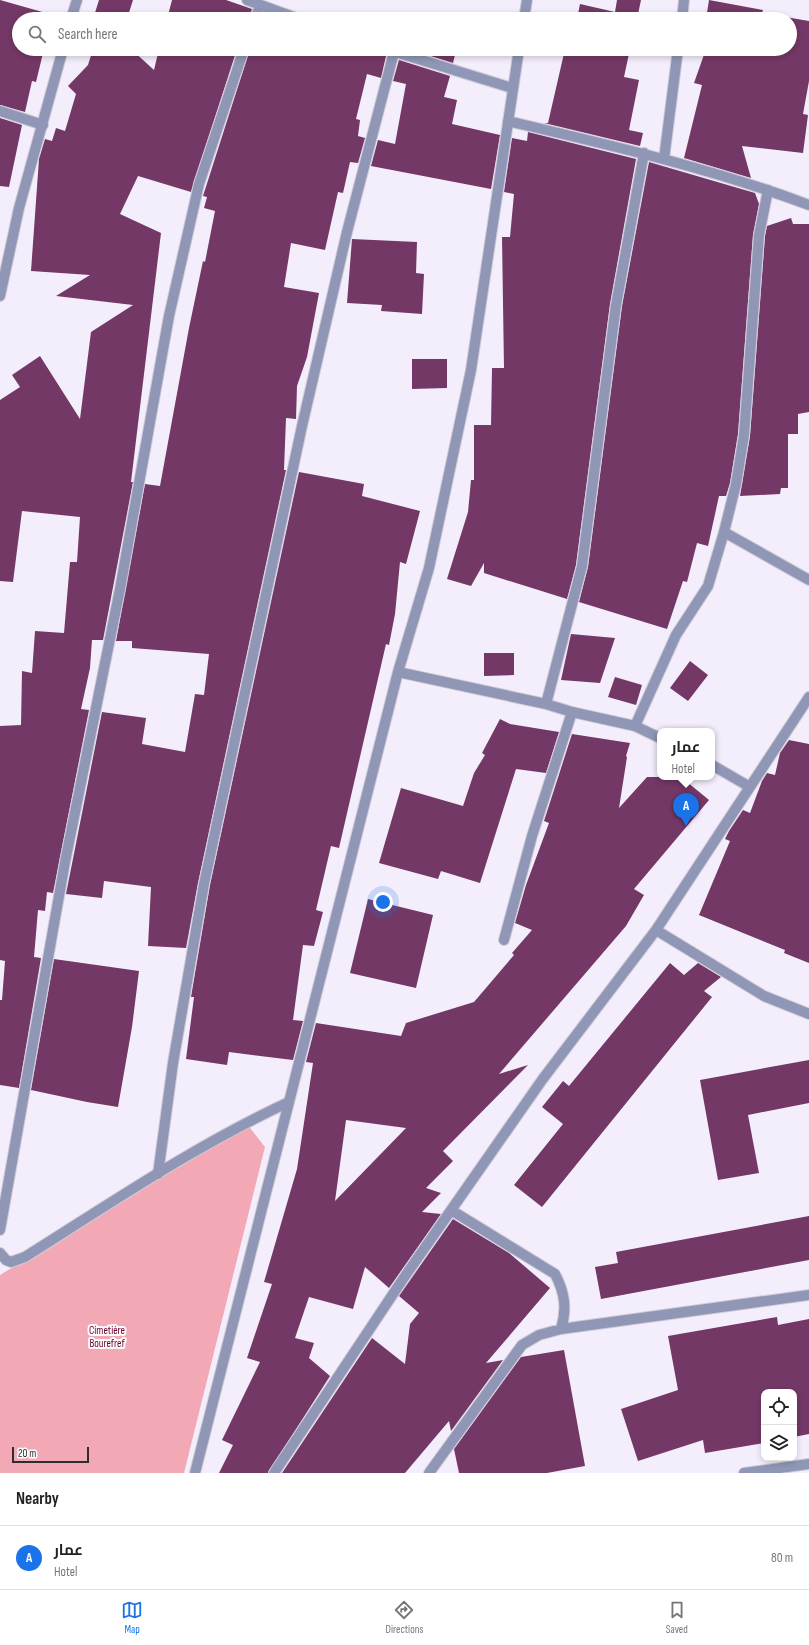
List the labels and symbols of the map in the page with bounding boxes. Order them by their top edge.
pin: A [673,793,699,826]
your location [373,892,393,912]
park label: Cimetière Bourefref [89,1324,125,1350]
scale bar [12,1445,89,1464]

